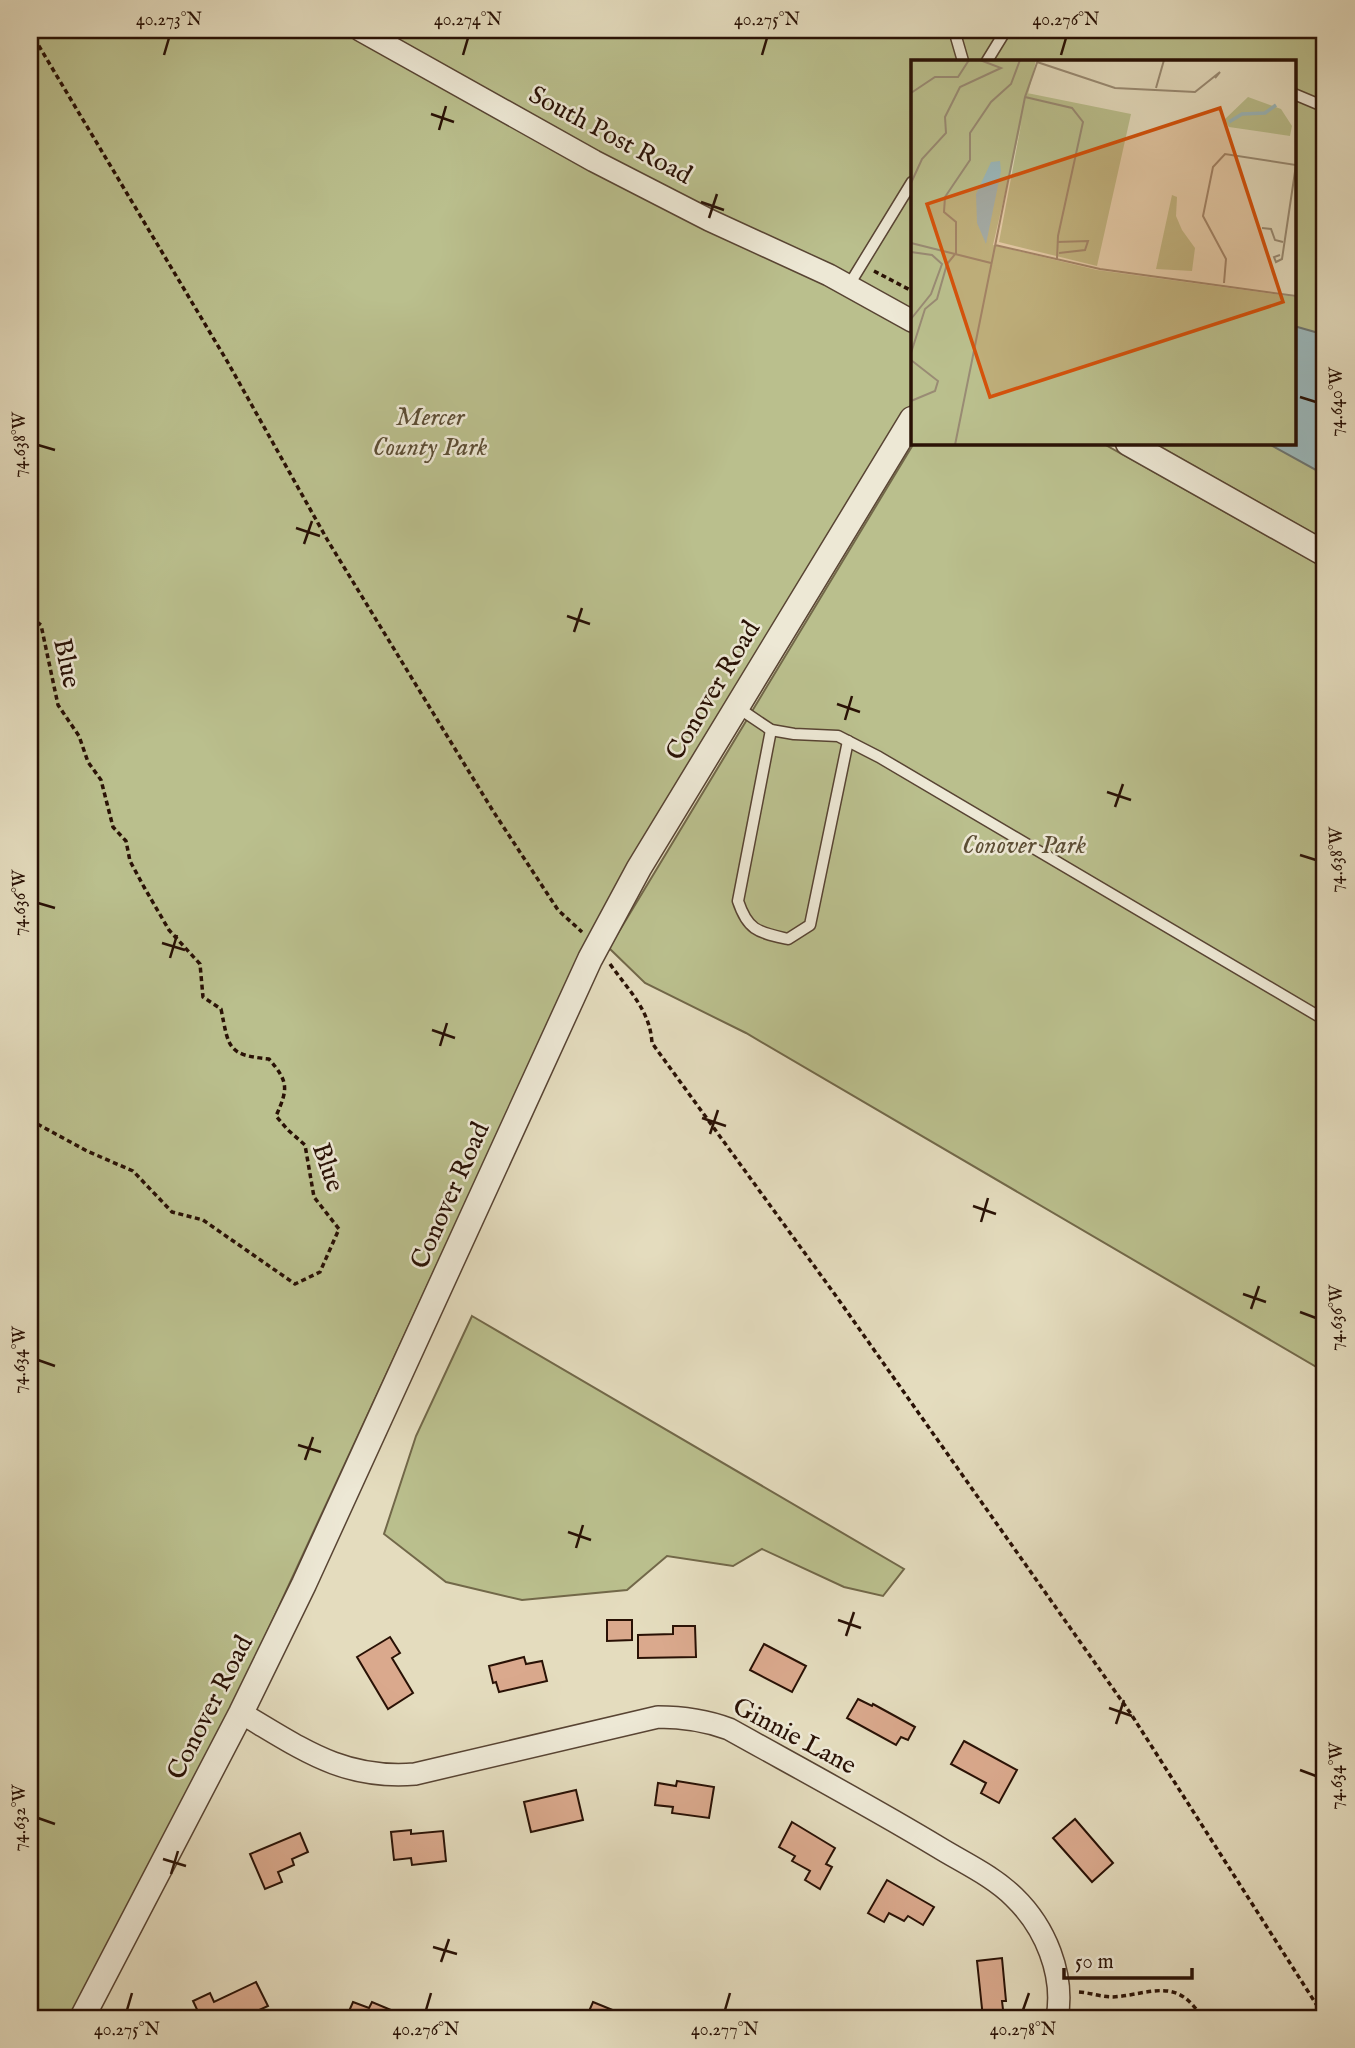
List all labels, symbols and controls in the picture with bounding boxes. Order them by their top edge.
text: 40.273°N [136,9,203,32]
text: 40.274°N [434,9,503,32]
text: 40.275°N [734,9,800,32]
text: 40.276°N [1032,9,1100,32]
inset map [911,60,1296,444]
street label: South Post Road [523,78,698,192]
text: 74.640°W [1326,366,1349,437]
park label: Mercer County Park [372,401,488,464]
text: 74.638°W [9,411,32,478]
street label: Conover Road [659,615,768,767]
street label: Blue [45,636,88,691]
text: 74.638°W [1326,826,1349,893]
park label: Conover Park [962,829,1087,862]
text: 74.636°W [9,869,32,936]
street label: Conover Road [403,1117,498,1274]
street label: Blue [304,1139,351,1196]
text: 74.636°W [1326,1284,1349,1351]
text: 74.634°W [9,1325,32,1394]
street label: Conover Road [160,1630,261,1785]
street label: Ginnie Lane [727,1690,862,1783]
text: 74.634°W [1326,1741,1349,1810]
text: 74.632°W [9,1784,32,1852]
scale bar [1064,1936,1192,1980]
text: 50 m [1075,1949,1114,1976]
text: 40.275°N [94,2019,160,2042]
text: 40.276°N [392,2019,460,2042]
text: 40.277°N [691,2019,759,2042]
text: 40.278°N [990,2019,1057,2042]

